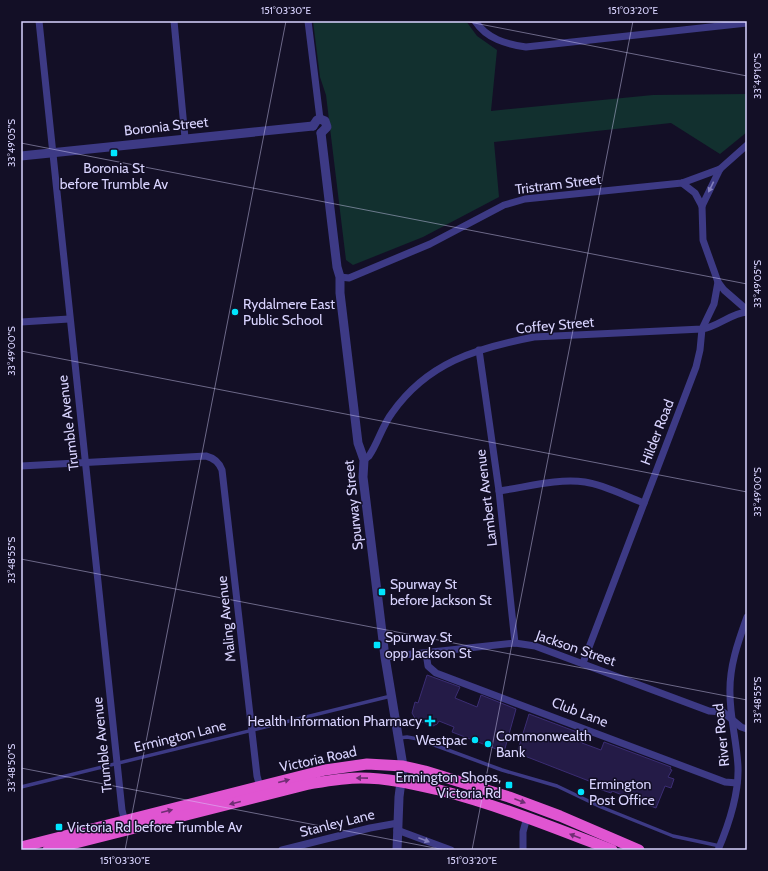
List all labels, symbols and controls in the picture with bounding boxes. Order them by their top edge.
text: 151°03'30"E [261,4,312,17]
text: 151°03'20"E [608,4,658,17]
text: 33°49'10"S [751,53,764,99]
street label: Boronia Street [123,113,209,139]
text: 33°49'05"S [5,119,18,167]
marker: Boronia St before Trumble Av [109,148,119,158]
place label: Boronia St before Trumble Av [60,159,168,193]
street label: Tristram Street [514,170,602,198]
one-way arrow [708,182,714,193]
text: 33°49'05"S [751,260,764,308]
place label: Rydalmere East Public School [243,295,335,329]
marker: Rydalmere East Public School [230,307,240,317]
street label: Coffey Street [515,313,595,337]
text: 33°49'00"S [5,326,18,376]
street label: Trumble Avenue [53,374,83,472]
street label: Hilder Road [636,397,678,467]
street label: Lambert Avenue [471,448,501,548]
street label: Spurway Street [339,459,367,551]
text: 33°49'00"S [751,467,764,517]
text: 33°48'55"S [5,536,18,583]
street label: Maling Avenue [213,575,239,663]
place label: Spurway St before Jackson St [390,575,492,609]
marker: Spurway St before Jackson St [377,587,387,597]
street label: Jackson Street [533,626,619,670]
place label: Spurway St opp Jackson St [385,628,472,662]
marker: Spurway St opp Jackson St [372,640,382,650]
text: 33°48'55"S [751,676,764,723]
street label: Club Lane [549,693,611,731]
street label: Trumble Avenue [88,696,116,794]
street label: River Road [709,703,733,767]
place label: Health Information Pharmacy [248,712,422,730]
street label: Ermington Lane [132,716,228,756]
marker: Health Information Pharmacy [425,716,435,726]
place label: Commonwealth Bank [496,727,592,761]
place label: Westpac [416,731,467,749]
marker: Westpac [470,735,480,745]
marker: Commonwealth Bank [483,739,493,749]
street label: Victoria Road [278,742,358,776]
text: 33°48'50"S [5,744,18,792]
place label: Ermington Shops, Victoria Rd [396,768,501,802]
one-way arrow [355,775,368,781]
place label: Ermington Post Office [589,775,655,809]
one-way arrow [277,777,290,783]
marker: Ermington Shops, Victoria Rd [504,780,514,790]
marker: Ermington Post Office [576,787,586,797]
one-way arrow [515,798,527,804]
one-way arrow [229,800,241,806]
street label: Stanley Lane [298,805,376,841]
one-way arrow [161,807,174,813]
place label: Victoria Rd before Trumble Av [67,818,243,836]
marker: Victoria Rd before Trumble Av [54,822,64,832]
one-way arrow [569,832,581,838]
one-way arrow [419,837,431,843]
text: 151°03'30"E [100,854,151,867]
text: 151°03'20"E [447,854,497,867]

